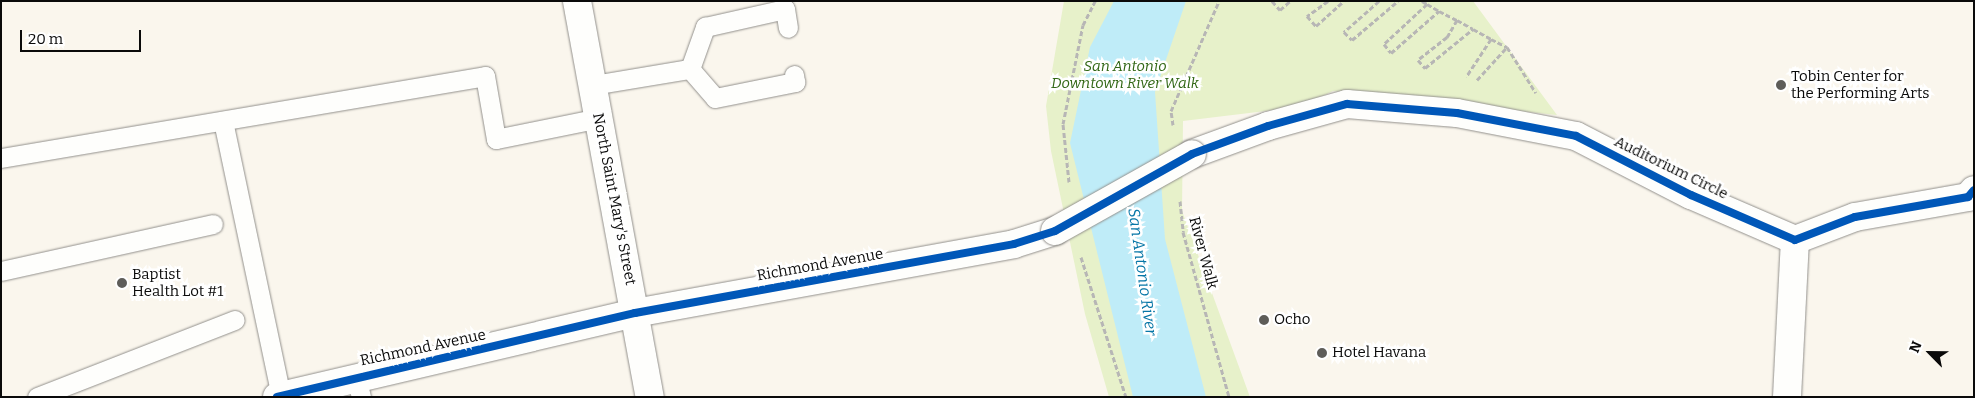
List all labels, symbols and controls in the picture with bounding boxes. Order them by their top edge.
scale bar [22,20,144,52]
text: 20 m [28,30,63,48]
park label: San Antonio Downtown River Walk [1051,57,1199,92]
place label: Tobin Center for the Performing Arts [1791,67,1929,102]
marker: Tobin Center for the Performing Arts [1775,79,1787,91]
street label: North Saint Mary's Street [588,111,640,287]
street label: Auditorium Circle [1611,133,1731,203]
water label: San Antonio River [1124,207,1160,337]
street label: River Walk [1185,215,1221,291]
street label: Richmond Avenue [755,245,885,285]
place label: Baptist Health Lot #1 [132,265,223,300]
marker: Baptist Health Lot #1 [116,277,128,289]
place label: Ocho [1274,311,1310,329]
marker: Ocho [1258,314,1270,326]
street label: Richmond Avenue [359,326,487,370]
north arrow [1905,328,1955,378]
text: N [1906,339,1926,355]
place label: Hotel Havana [1332,344,1426,362]
marker: Hotel Havana [1316,347,1328,359]

